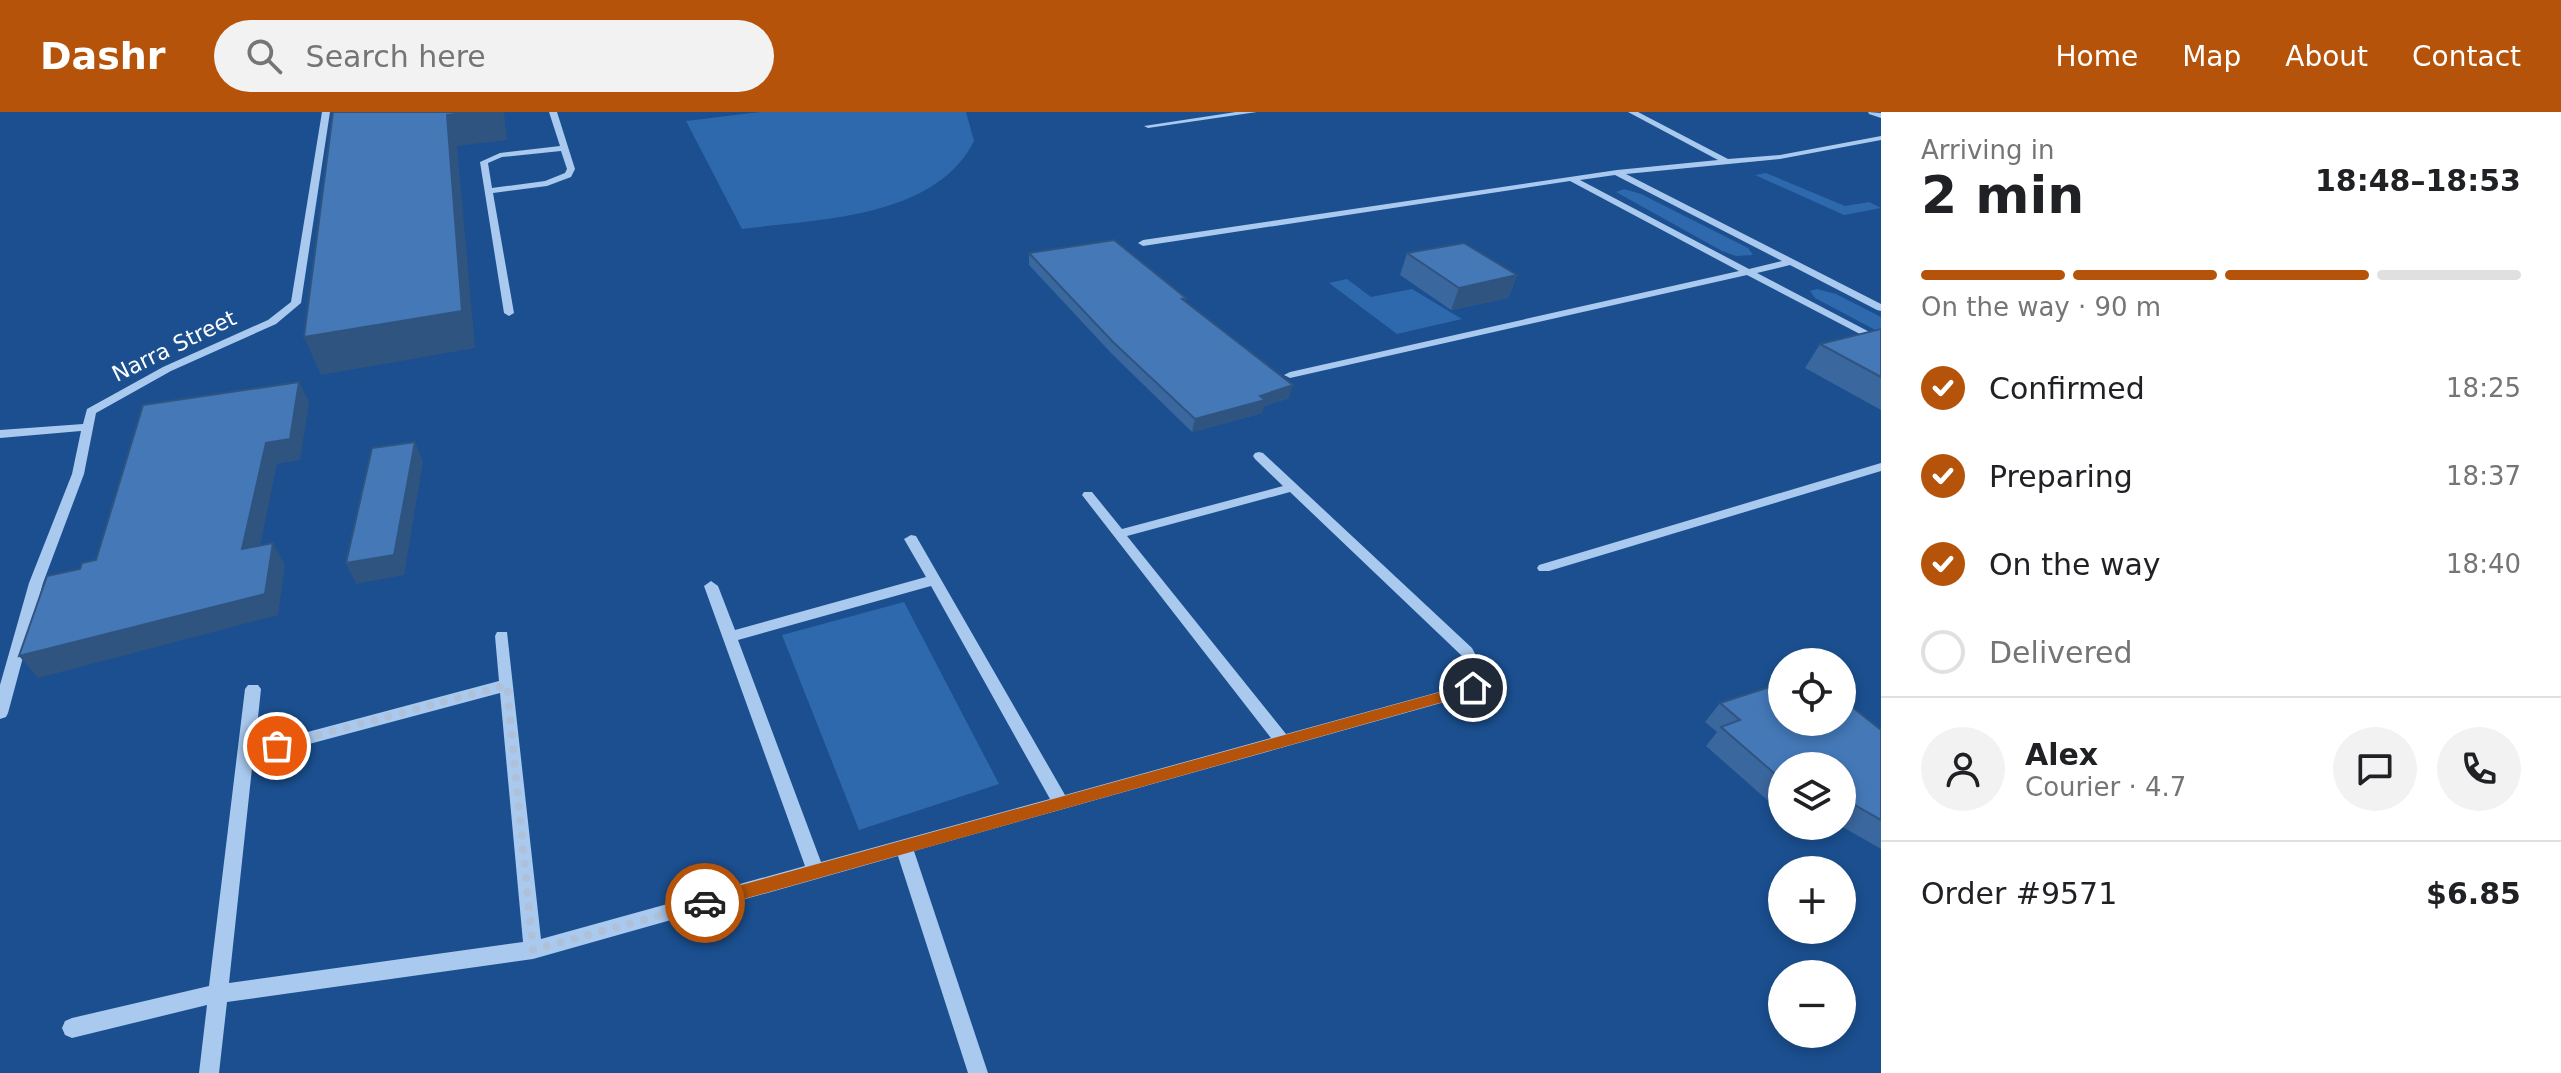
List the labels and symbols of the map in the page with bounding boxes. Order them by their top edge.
street label: Narra Street [108,305,240,387]
pin [1439,654,1507,722]
pin [243,712,311,780]
courier [665,863,745,943]

